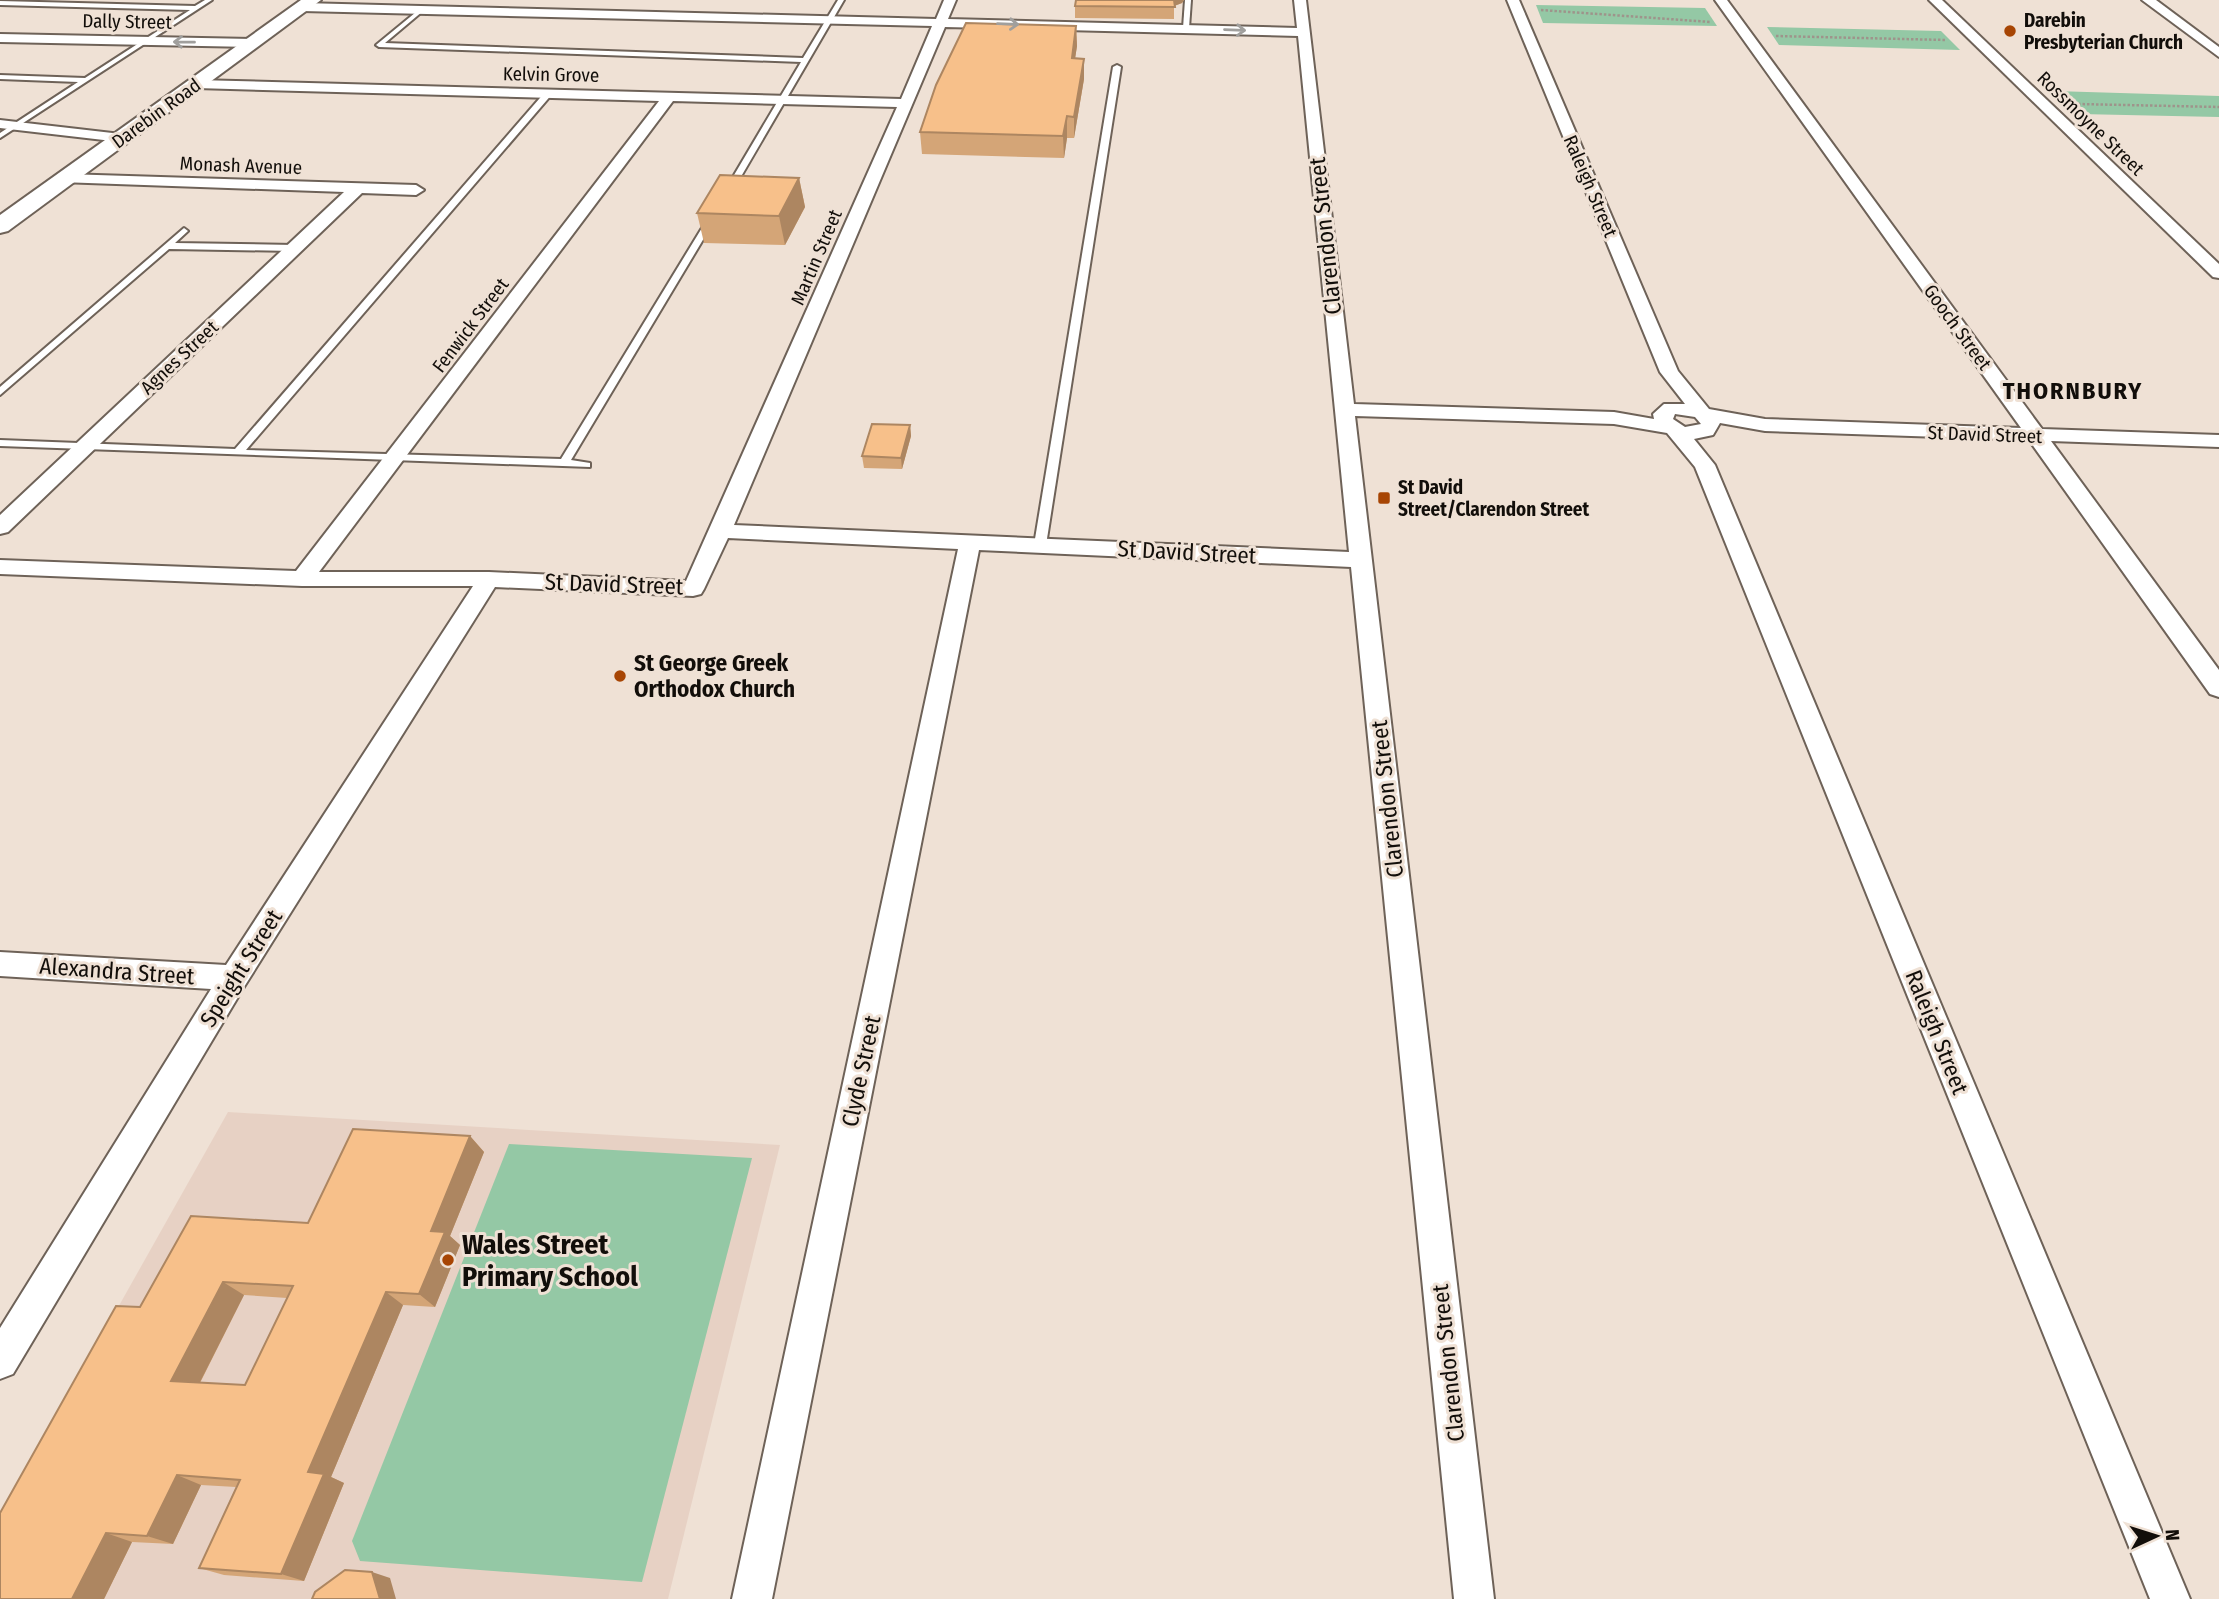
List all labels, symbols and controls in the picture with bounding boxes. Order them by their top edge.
street label: Dally Street [82,9,173,34]
place label: Darebin Presbyterian Church [2024,9,2183,54]
one-way arrow [996,17,1019,30]
one-way arrow [1224,23,1247,36]
marker: Darebin Presbyterian Church [2002,23,2018,39]
one-way arrow [173,35,196,48]
street label: Kelvin Grove [503,62,599,87]
street label: Rossmoyne Street [2032,67,2149,181]
street label: Darebin Road [107,73,205,153]
street label: Raleigh Street [1559,132,1623,241]
street label: Monash Avenue [179,152,303,179]
street label: Clarendon Street [1303,155,1347,316]
street label: Martin Street [786,205,847,308]
street label: Fenwick Street [427,273,514,377]
street label: Gooch Street [1919,280,1997,375]
street label: Agnes Street [136,315,223,399]
district label: THORNBURY [2003,377,2143,405]
street label: St David Street [1927,421,2043,448]
place label: St David Street/Clarendon Street [1398,476,1589,521]
marker: St David Street/Clarendon Street [1376,490,1392,506]
street label: St David Street [1117,534,1257,570]
street label: St David Street [544,568,684,600]
place label: St George Greek Orthodox Church [634,649,795,703]
marker: St George Greek Orthodox Church [612,668,628,684]
street label: Clarendon Street [1365,718,1409,879]
street label: Speight Street [194,904,288,1032]
street label: Alexandra Street [39,952,196,990]
street label: Raleigh Street [1899,966,1975,1099]
street label: Clyde Street [836,1012,887,1129]
place label: Wales Street Primary School [462,1228,638,1293]
marker: Wales Street Primary School [440,1252,456,1268]
street label: Clarendon Street [1426,1282,1470,1443]
north arrow [2121,1501,2191,1571]
text: N [2161,1528,2184,1541]

